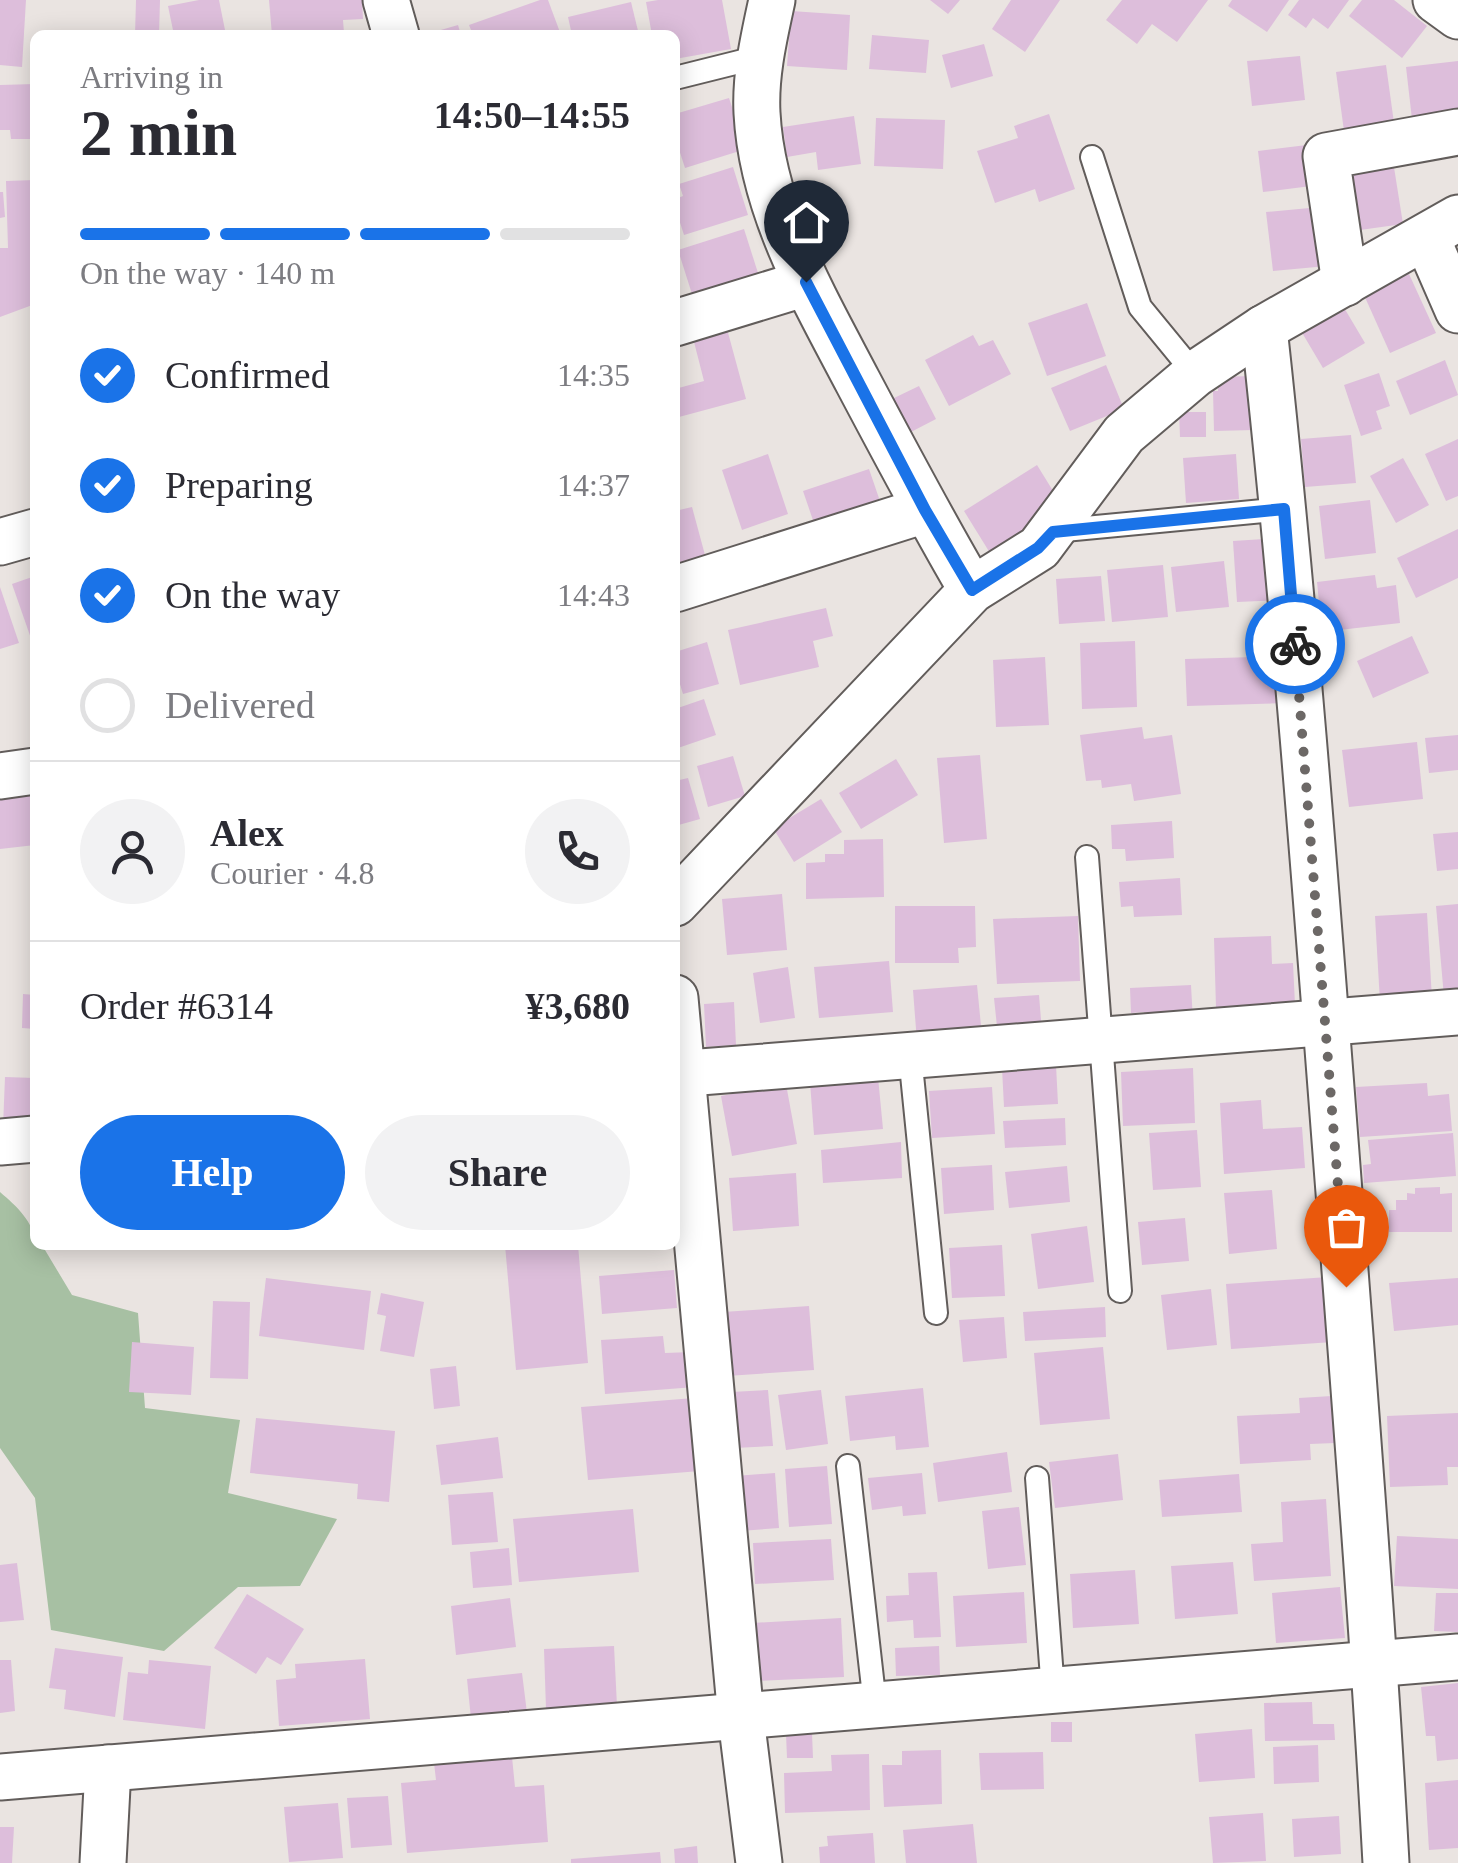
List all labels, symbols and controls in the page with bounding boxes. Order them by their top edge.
text: Arriving in [80,59,223,95]
text: 14:50–14:55 [434,94,630,136]
text: 2 min [80,97,237,169]
pin [764,180,849,283]
icon: home [779,195,834,250]
text: On the way · 140 m [80,255,335,291]
icon: check [80,348,135,403]
text: Confirmed [165,354,330,396]
text: 14:35 [557,357,630,393]
icon: check [80,458,135,513]
text: Preparing [165,464,313,506]
text: 14:37 [557,467,630,503]
icon: check [80,568,135,623]
text: On the way [165,574,340,616]
text: 14:43 [557,577,630,613]
courier [1245,594,1345,694]
icon: bike [1268,617,1323,672]
text: Delivered [165,684,315,726]
button: person [80,799,185,904]
button: phone [525,799,630,904]
text: Alex [210,812,284,854]
text: Courier · 4.8 [210,855,374,891]
text: Order #6314 [80,985,273,1027]
text: ¥3,680 [526,985,630,1027]
button: Help [80,1115,345,1230]
button: Share [365,1115,630,1230]
pin [1304,1185,1389,1288]
icon: bag [1319,1200,1374,1255]

